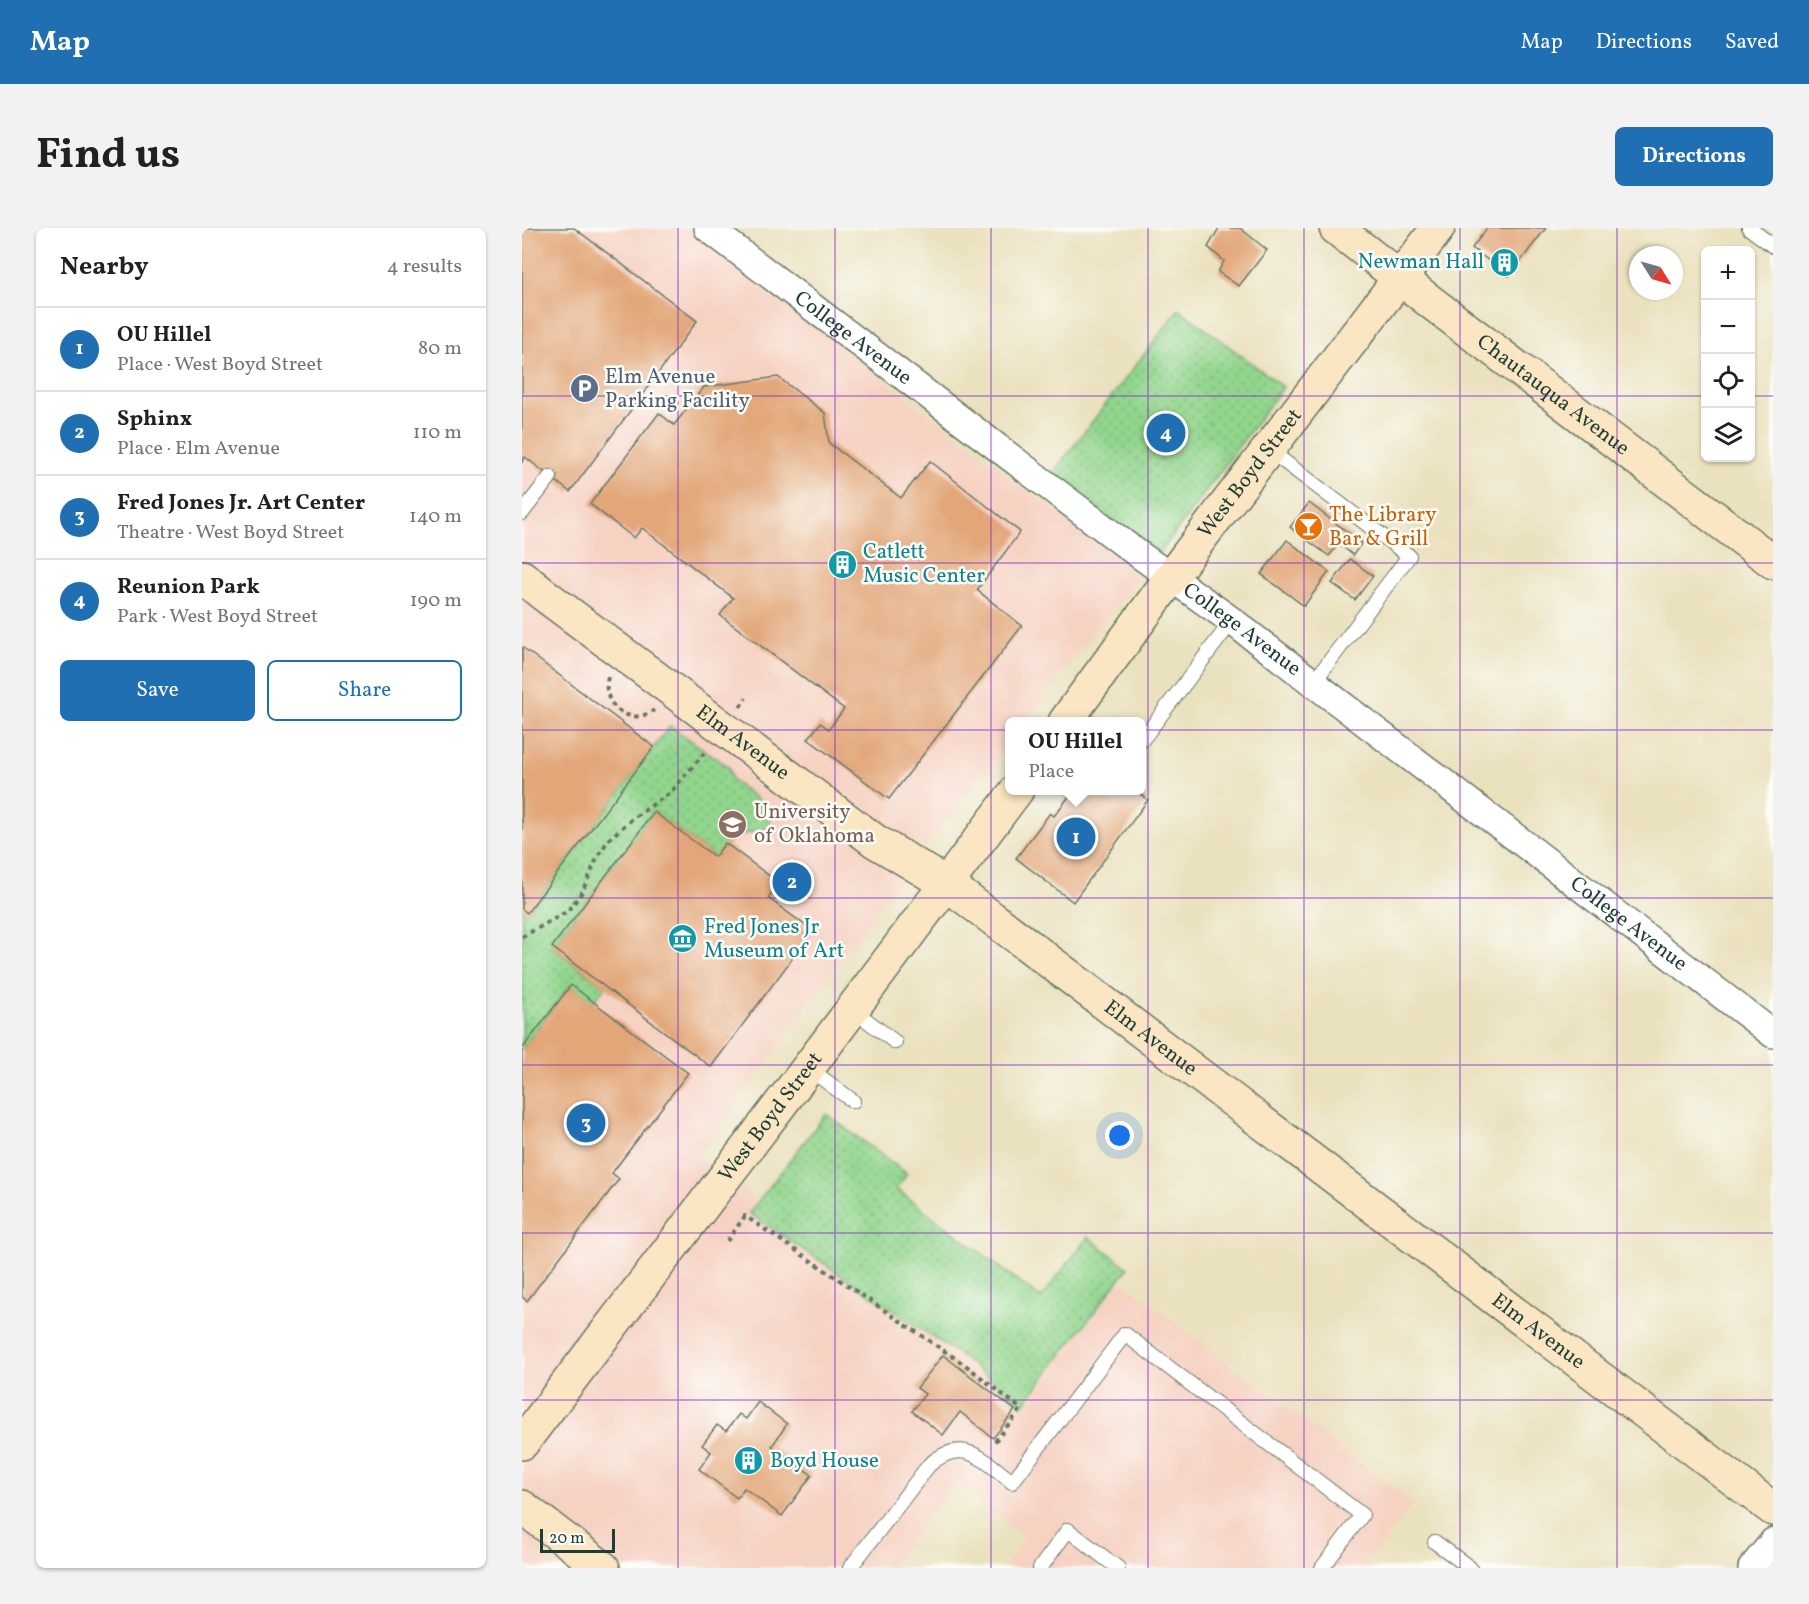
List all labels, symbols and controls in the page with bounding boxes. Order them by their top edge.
text: Map [30,23,90,62]
text: Map [1521,28,1563,57]
text: Directions [1596,28,1692,57]
text: Saved [1725,28,1779,57]
text: Find us [36,127,180,186]
button: Directions [1615,127,1773,186]
building icon: Newman Hall [1489,246,1521,278]
north arrow [1629,246,1683,300]
map controls [1701,246,1755,462]
button: + [1701,246,1755,300]
place label: Newman Hall [1358,248,1484,277]
text: Nearby [60,249,149,285]
text: 4 results [387,253,462,281]
street label: College Avenue [788,284,918,392]
button: − [1701,300,1755,354]
text: OU Hillel [117,320,212,351]
street label: Chautauqua Avenue [1471,328,1636,463]
text: 1 [75,335,84,363]
text: 80 m [418,335,462,363]
text: Place · West Boyd Street [117,351,323,379]
button: locate [1701,354,1755,408]
place label: Elm Avenue Parking Facility [605,363,751,416]
parking icon: Elm Avenue Parking Facility [568,373,600,405]
street label: West Boyd Street [1191,402,1309,544]
text: Sphinx [117,404,192,435]
button: layers [1701,408,1755,462]
pin: 4 [1146,410,1186,456]
text: 2 [74,419,85,447]
text: 110 m [413,419,462,447]
text: Place · Elm Avenue [117,435,280,463]
text: Fred Jones Jr. Art Center [117,488,365,519]
place label: The Library Bar & Grill [1329,501,1437,554]
text: 3 [74,503,85,531]
text: 140 m [409,503,462,531]
bar icon: The Library Bar & Grill [1292,511,1324,543]
text: Theatre · West Boyd Street [117,519,344,547]
place label: Catlett Music Center [863,538,985,591]
building icon: Catlett Music Center [826,548,858,580]
text: Reunion Park [117,572,260,603]
street label: College Avenue [1177,576,1307,683]
text: 4 [73,587,86,615]
text: 190 m [410,587,462,615]
text: Park · West Boyd Street [117,603,318,631]
button: Save [60,660,255,721]
button: Share [267,660,462,721]
street label: Elm Avenue [690,698,796,787]
popup [1005,717,1146,795]
text: OU Hillel [1028,727,1123,758]
text: Place [1028,758,1074,786]
place label: University of Oklahoma [754,798,875,851]
school or university icon: University of Oklahoma [717,808,749,840]
pin: 1 [1056,814,1096,860]
pin: 2 [772,860,812,904]
street label: College Avenue [1564,869,1693,978]
place label: Fred Jones Jr Museum of Art [704,913,844,966]
museum icon: Fred Jones Jr Museum of Art [667,923,699,955]
street label: Elm Avenue [1098,993,1203,1083]
street label: West Boyd Street [712,1046,830,1188]
pin: 3 [566,1100,606,1146]
your location [1105,1121,1134,1150]
street label: Elm Avenue [1485,1286,1591,1376]
building icon: Boyd House [733,1445,765,1477]
place label: Boyd House [770,1447,879,1476]
scale bar [540,1526,615,1554]
text: 20 m [549,1528,584,1550]

